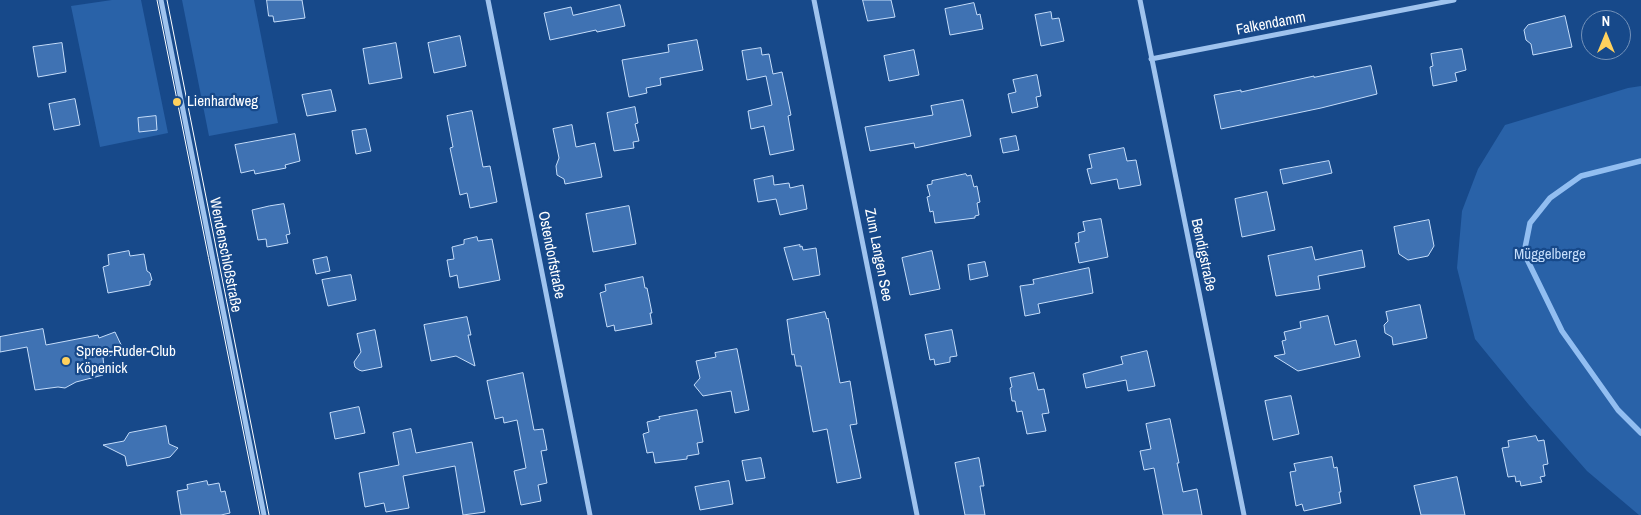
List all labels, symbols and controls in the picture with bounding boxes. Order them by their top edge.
street label: Falkendamm [1235,8,1307,40]
north arrow [1581,10,1631,60]
text: N [1602,12,1610,30]
place label: Lienhardweg [187,93,258,111]
marker: Lienhardweg [171,96,183,108]
street label: Wendenschloßstraße [205,196,245,314]
street label: Zum Langen See [860,207,896,303]
street label: Ostendorfstraße [534,210,568,300]
street label: Bendigstraße [1187,217,1219,293]
park label: Müggelberge [1514,246,1586,264]
place label: Spree-Ruder-Club Köpenick [76,343,176,378]
marker: Spree-Ruder-Club Köpenick [60,355,72,367]

